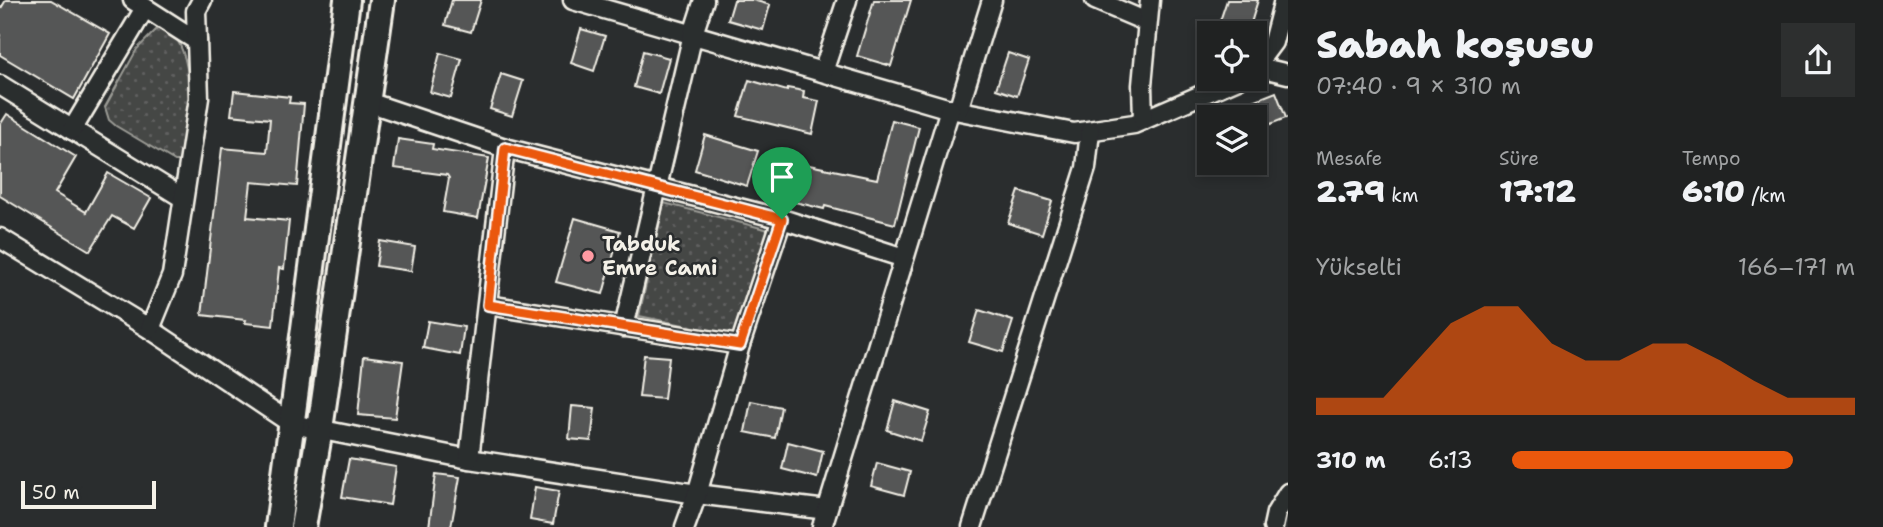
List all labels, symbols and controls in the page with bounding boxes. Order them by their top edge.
text: Sabah koşusu [1316,19,1595,70]
map controls [1197,21,1267,175]
button: locate [1197,21,1267,91]
button: share [1781,23,1855,97]
text: 07:40 · 9 × 310 m [1316,71,1521,101]
button: layers [1197,105,1267,175]
text: Mesafe [1316,146,1382,171]
text: Süre [1499,146,1539,171]
text: Tempo [1682,146,1741,171]
pin [752,147,812,219]
icon: arrive [763,158,801,196]
text: 2.79 [1316,171,1385,212]
text: 17:12 [1499,171,1576,212]
text: 6:10 [1682,171,1745,212]
text: km [1385,183,1418,208]
text: /km [1745,183,1786,208]
place label: Tabduk Emre Cami [602,230,717,282]
marker: Tabduk Emre Cami [580,248,596,264]
text: Yükselti [1316,252,1402,282]
text: 166–171 m [1738,252,1855,282]
text: 310 m [1316,445,1386,475]
text: 6:13 [1428,445,1473,475]
scale bar [21,478,156,510]
text: 50 m [32,480,80,505]

